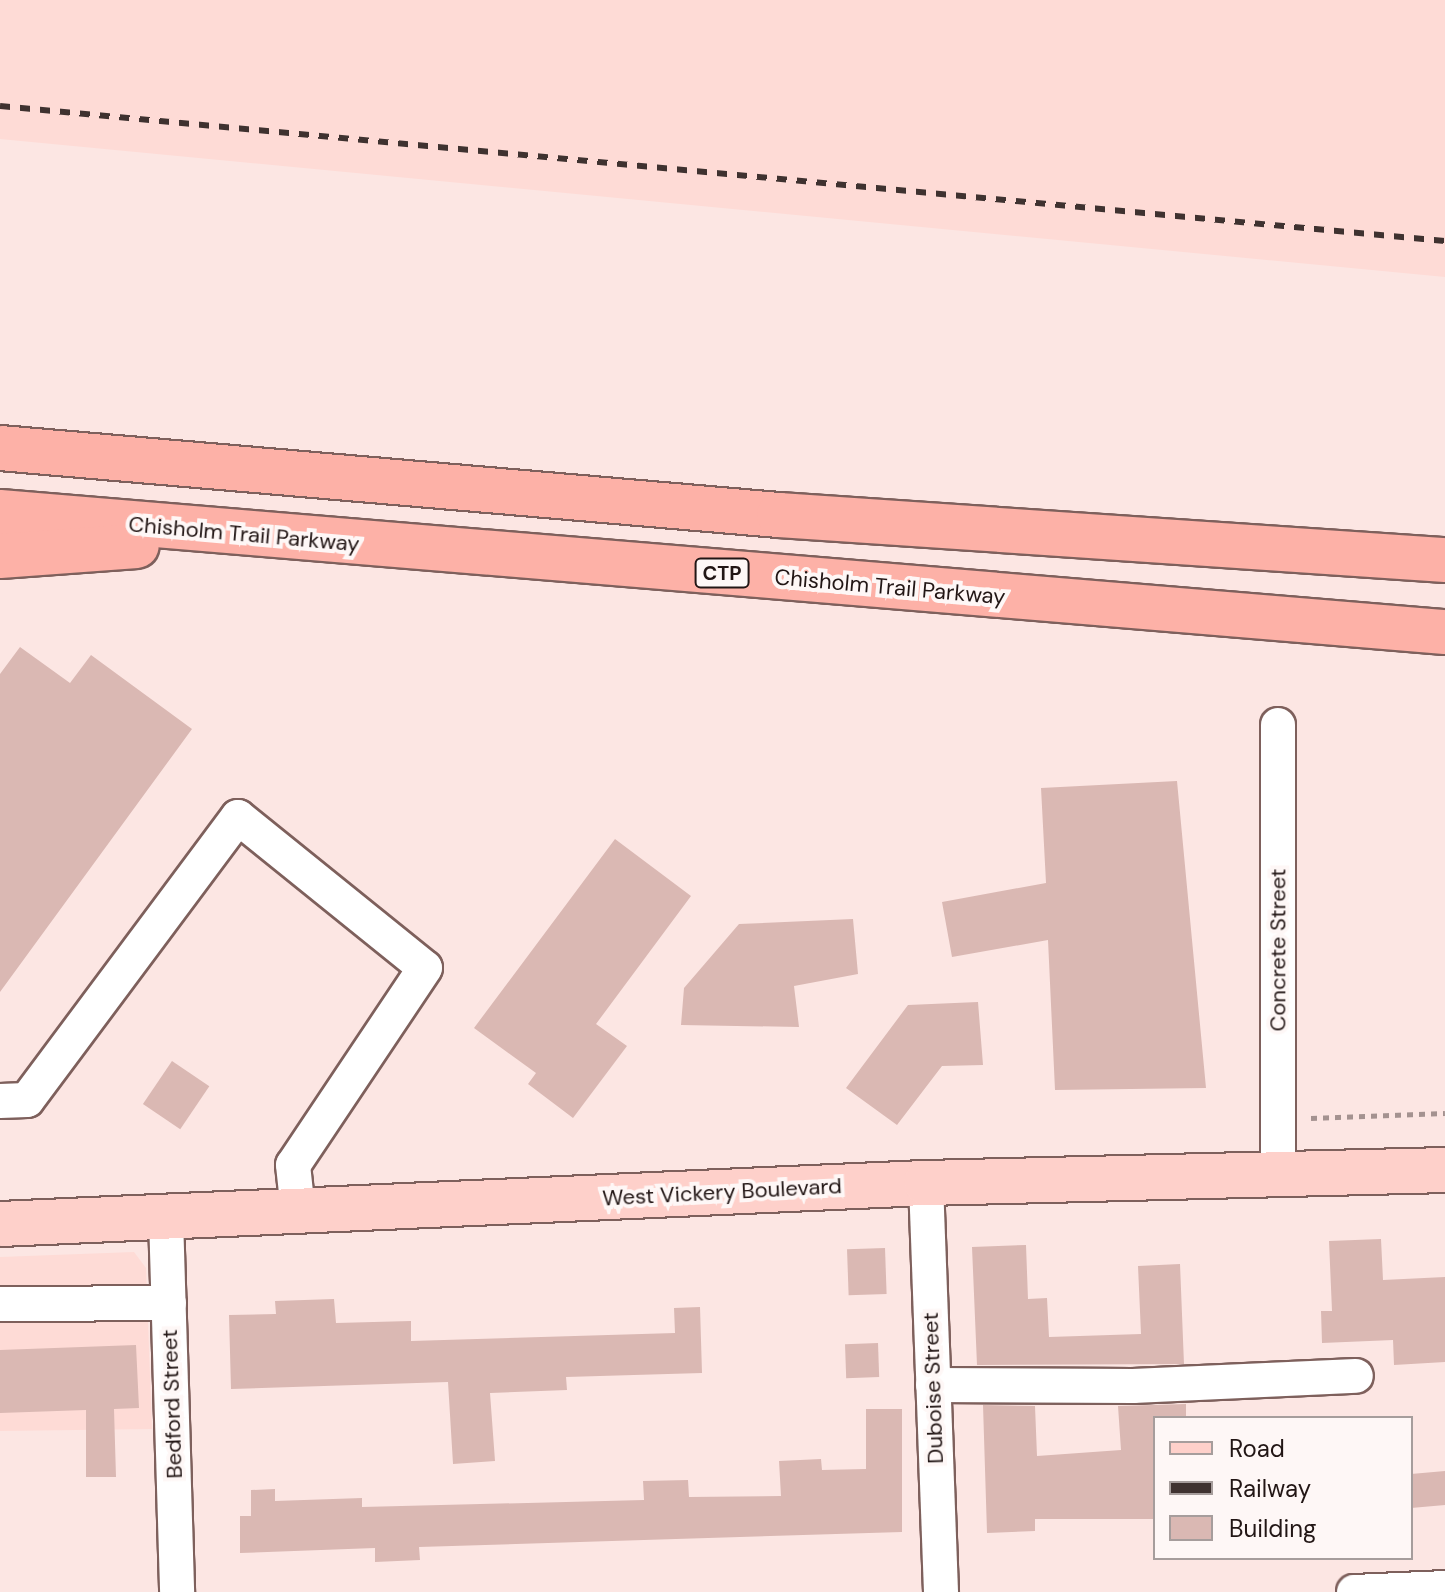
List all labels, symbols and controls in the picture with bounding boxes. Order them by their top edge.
street label: Chisholm Trail Parkway [127,511,361,557]
road number: CTP [694,557,750,589]
street label: Chisholm Trail Parkway [773,564,1007,610]
street label: Concrete Street [1265,869,1291,1031]
street label: West Vickery Boulevard [602,1173,842,1211]
street label: Duboise Street [917,1312,949,1464]
street label: Bedford Street [156,1329,188,1479]
legend [1153,1416,1413,1560]
text: Road [1229,1433,1285,1464]
text: Railway [1229,1473,1311,1504]
text: Building [1229,1513,1316,1544]

